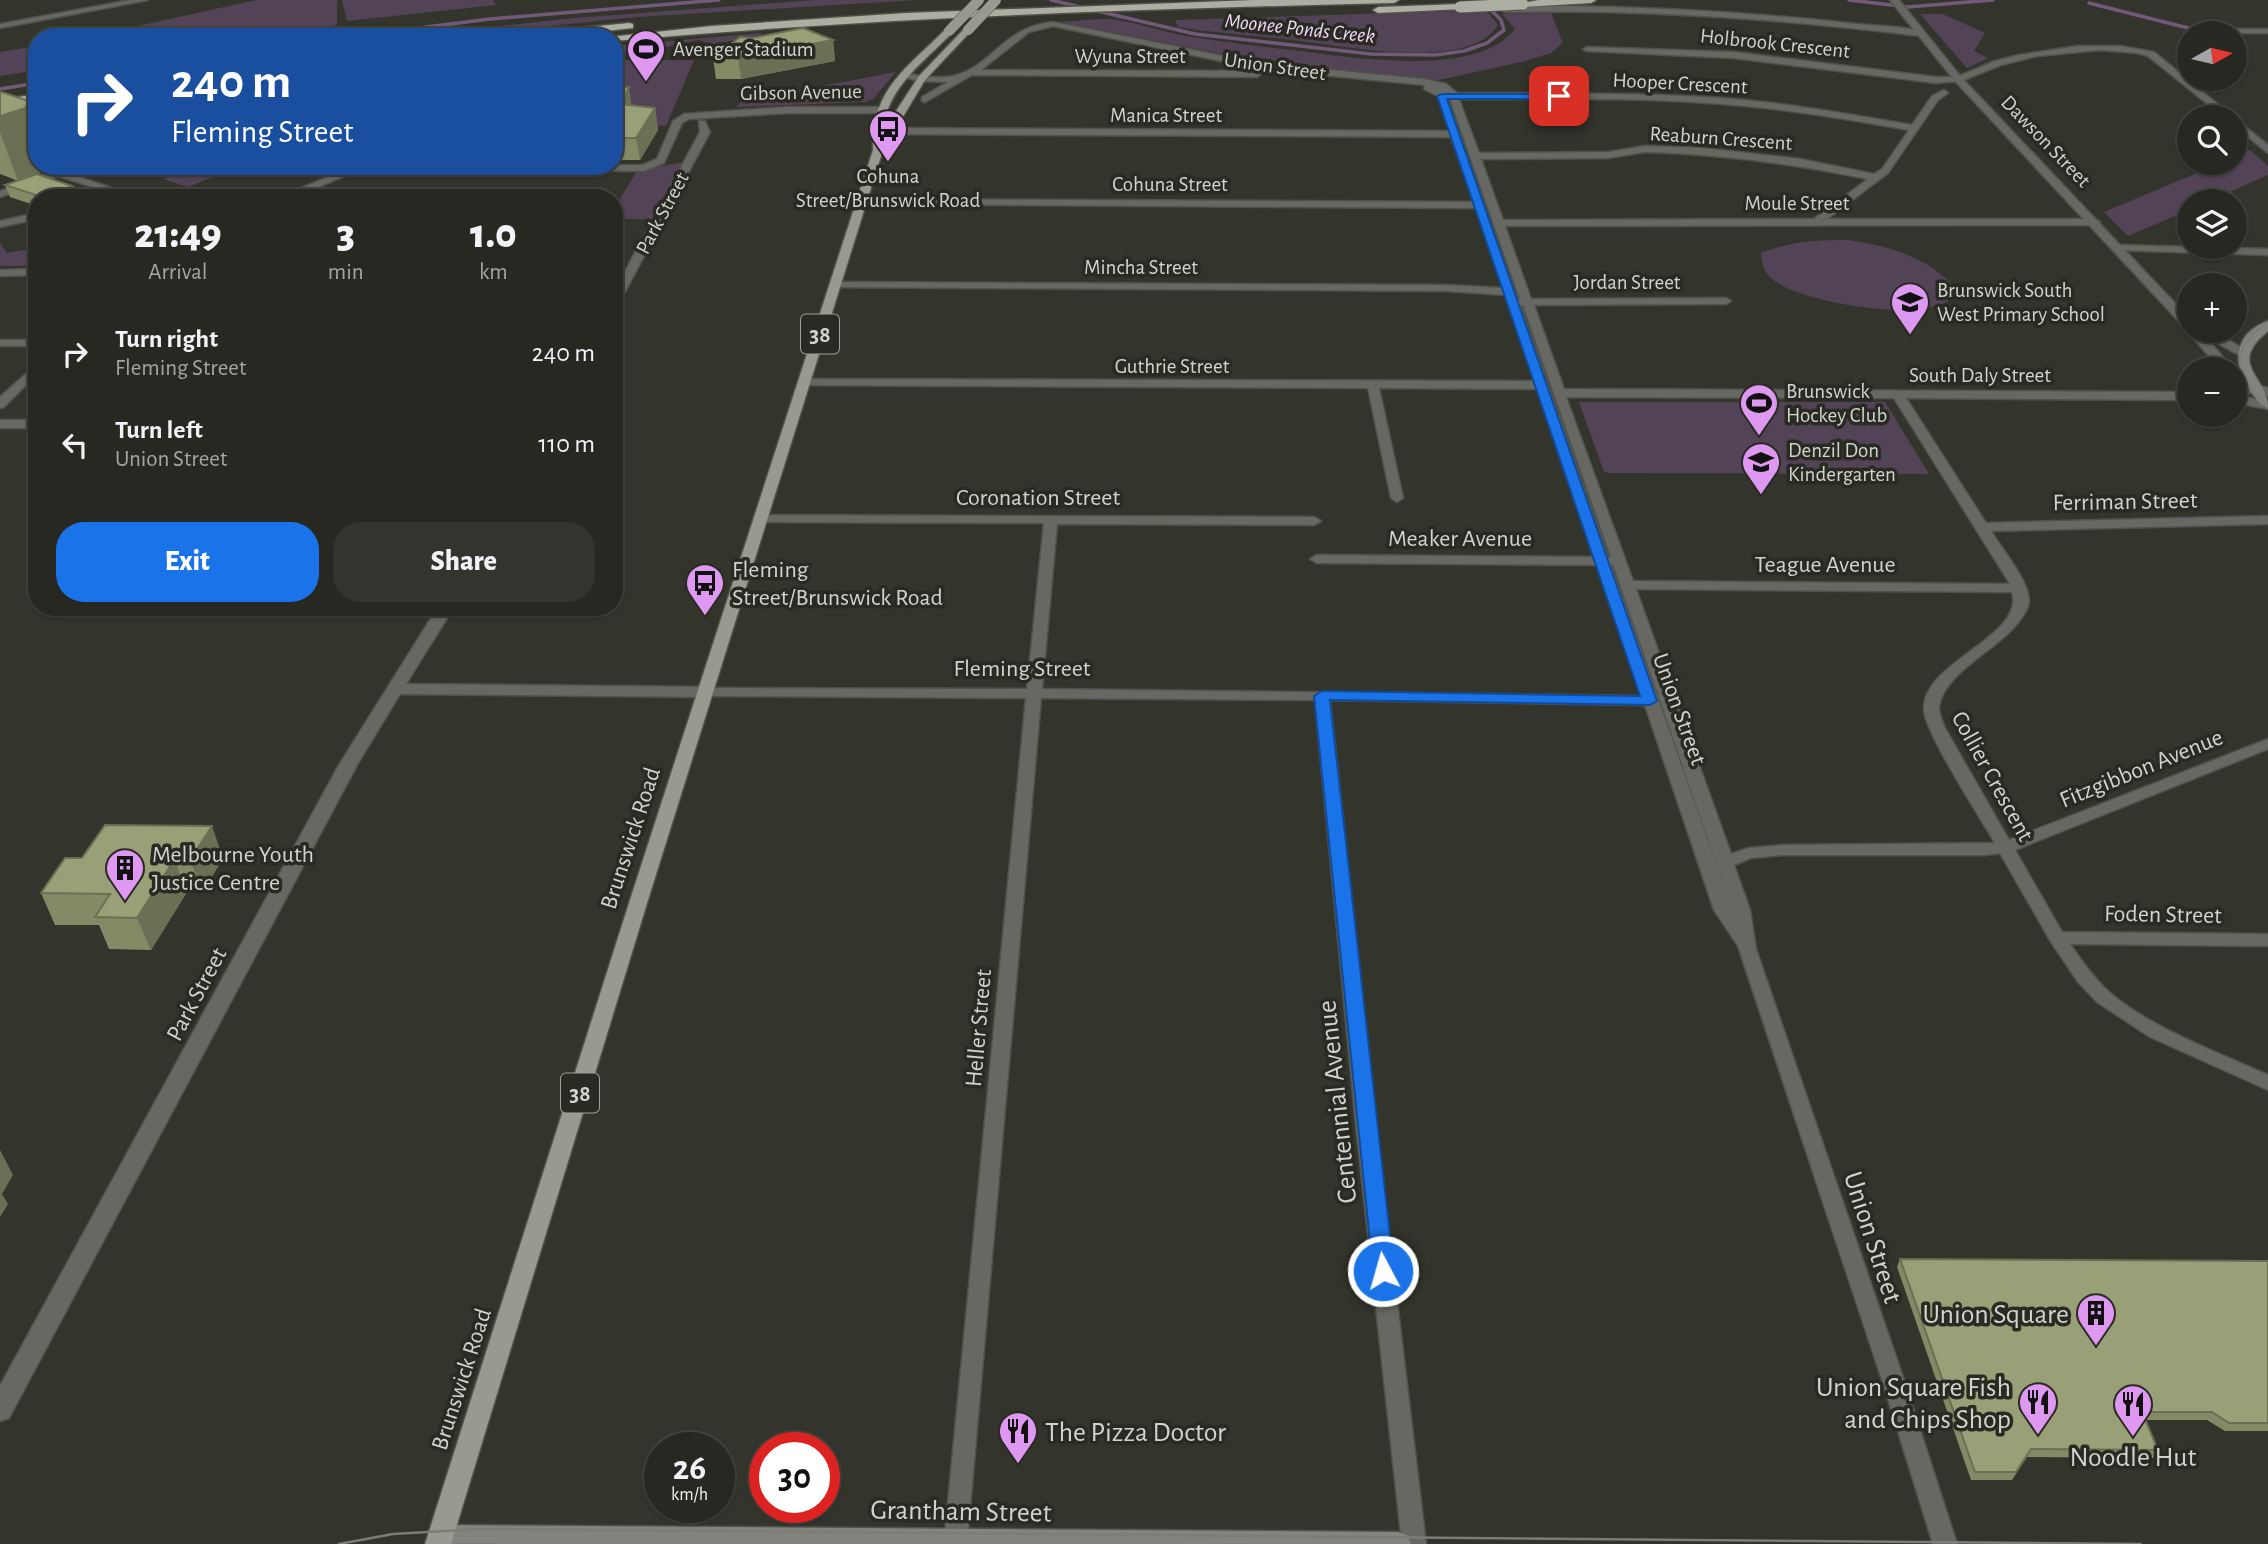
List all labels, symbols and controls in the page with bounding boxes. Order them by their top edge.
water label: Moonee Ponds Creek [1224,10,1376,47]
north arrow [2177,21,2247,91]
map controls [2177,21,2247,427]
street label: Holbrook Crescent [1699,25,1851,62]
sports icon: Avenger Stadium [625,28,667,83]
place label: Avenger Stadium [673,39,814,60]
street label: Wyuna Street [1074,46,1186,67]
street label: Union Street [1223,49,1327,84]
icon: right [56,56,147,147]
text: 240 m [171,58,291,107]
pin [1529,66,1589,126]
street label: Hooper Crescent [1612,69,1748,98]
icon: arrive [1540,77,1578,115]
street label: Gibson Avenue [740,81,862,104]
street label: Dawson Street [1997,91,2095,192]
street label: Manica Street [1110,105,1222,126]
button: search [2177,105,2247,175]
bus stop icon: Cohuna Street/Brunswick Road [867,108,909,163]
text: Fleming Street [171,116,354,148]
street label: Reaburn Crescent [1649,123,1793,154]
place label: Cohuna Street/Brunswick Road [796,166,980,211]
street label: Park Street [632,169,693,258]
street label: Cohuna Street [1112,174,1228,195]
button: layers [2177,189,2247,259]
street label: Moule Street [1745,193,1850,214]
text: 21:49 [134,213,222,255]
text: 3 [336,213,355,255]
text: 1.0 [470,213,517,255]
street label: Mincha Street [1084,257,1198,278]
text: Arrival [148,261,207,284]
text: min [328,261,364,284]
text: km [479,261,508,284]
street label: Jordan Street [1573,272,1681,293]
button: + [2177,273,2247,343]
place label: Brunswick South West Primary School [1937,280,2105,325]
school or university icon: Brunswick South West Primary School [1889,281,1931,336]
road number: 38 [801,314,839,354]
text: Turn right [115,326,218,352]
icon: right [56,335,94,373]
text: 240 m [532,340,595,366]
street label: Guthrie Street [1115,356,1230,377]
text: Fleming Street [115,357,246,380]
button: − [2177,357,2247,427]
street label: South Daly Street [1909,365,2051,386]
place label: Brunswick Hockey Club [1786,381,1887,426]
sports icon: Brunswick Hockey Club [1738,382,1780,437]
text: Turn left [115,417,203,443]
icon: left [56,426,94,464]
text: 110 m [538,431,595,457]
place label: Denzil Don Kindergarten [1788,440,1896,485]
school or university icon: Denzil Don Kindergarten [1740,441,1782,496]
text: Union Street [115,448,227,471]
street label: Coronation Street [956,486,1120,510]
street label: Ferriman Street [2052,489,2198,515]
button: Exit [56,522,319,602]
button: Share [333,522,595,602]
street label: Meaker Avenue [1388,527,1532,551]
street label: Teague Avenue [1754,553,1896,577]
place label: Fleming Street/Brunswick Road [732,558,943,610]
bus stop icon: Fleming Street/Brunswick Road [684,562,726,617]
street label: Union Street [1648,650,1710,769]
street label: Fleming Street [954,657,1091,681]
street label: Collier Crescent [1947,708,2038,846]
street label: Fitzgibbon Avenue [2056,725,2226,813]
street label: Brunswick Road [597,764,665,912]
place label: Melbourne Youth Justice Centre [152,843,314,895]
building icon: Melbourne Youth Justice Centre [104,847,146,902]
street label: Foden Street [2104,902,2222,928]
street label: Park Street [162,944,232,1045]
street label: Heller Street [962,968,996,1088]
street label: Centennial Avenue [1313,999,1363,1205]
road number: 38 [561,1074,599,1112]
street label: Union Street [1838,1168,1907,1307]
position arrow [1346,1234,1420,1308]
building icon: Union Square [2075,1292,2117,1347]
place label: Union Square [1922,1301,2069,1329]
street label: Brunswick Road [428,1305,496,1453]
place label: Union Square Fish and Chips Shop [1816,1374,2011,1434]
restaurant icon: Union Square Fish and Chips Shop [2017,1381,2059,1436]
restaurant icon: Noodle Hut [2112,1383,2154,1438]
restaurant icon: The Pizza Doctor [997,1410,1039,1465]
place label: The Pizza Doctor [1045,1419,1226,1447]
speed limit sign: 30 [749,1432,840,1523]
place label: Noodle Hut [2069,1444,2197,1472]
text: 26 [673,1451,706,1486]
text: km/h [671,1486,708,1504]
street label: Grantham Street [870,1496,1052,1528]

